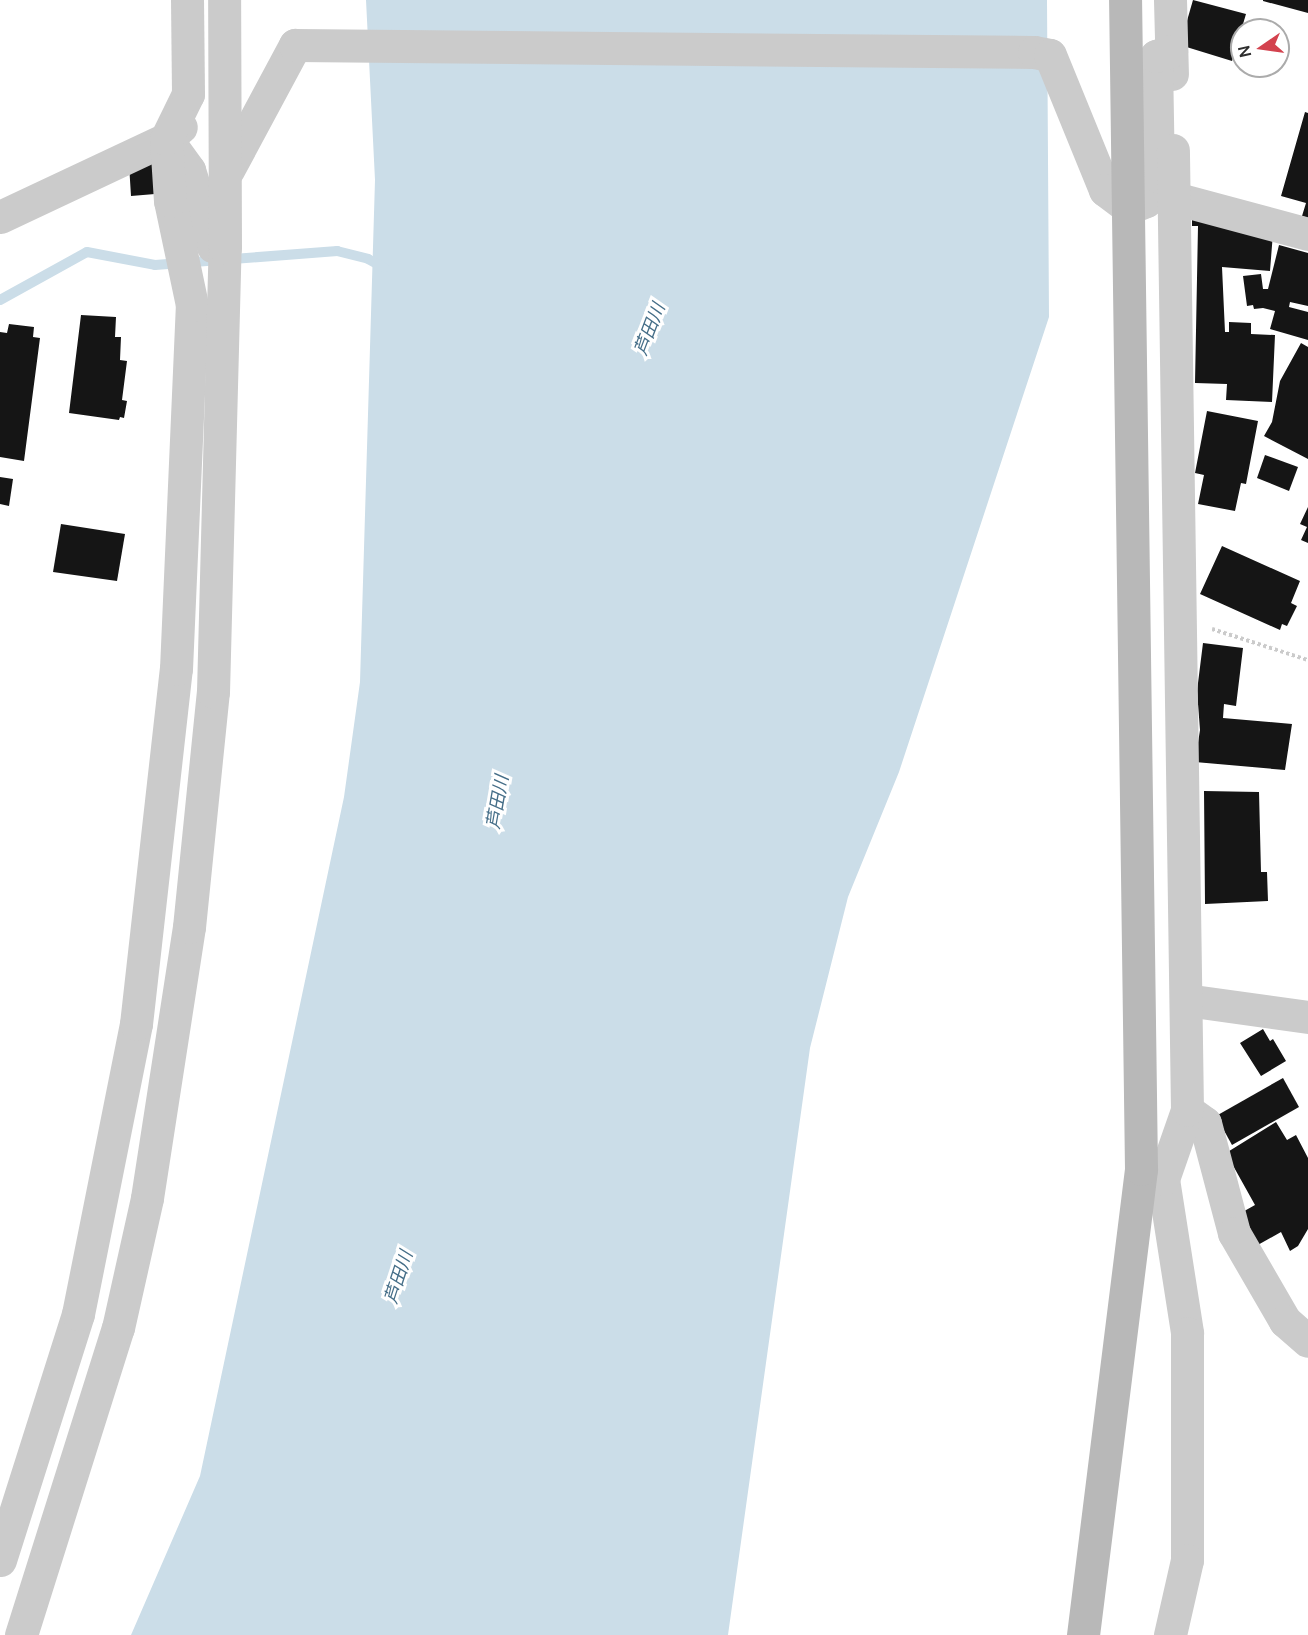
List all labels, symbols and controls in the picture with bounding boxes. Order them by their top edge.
north arrow [1230,18,1290,78]
text: N [1232,44,1256,60]
water label: 芦田川 [629,300,669,358]
water label: 芦田川 [482,774,512,830]
water label: 芦田川 [379,1248,417,1306]

